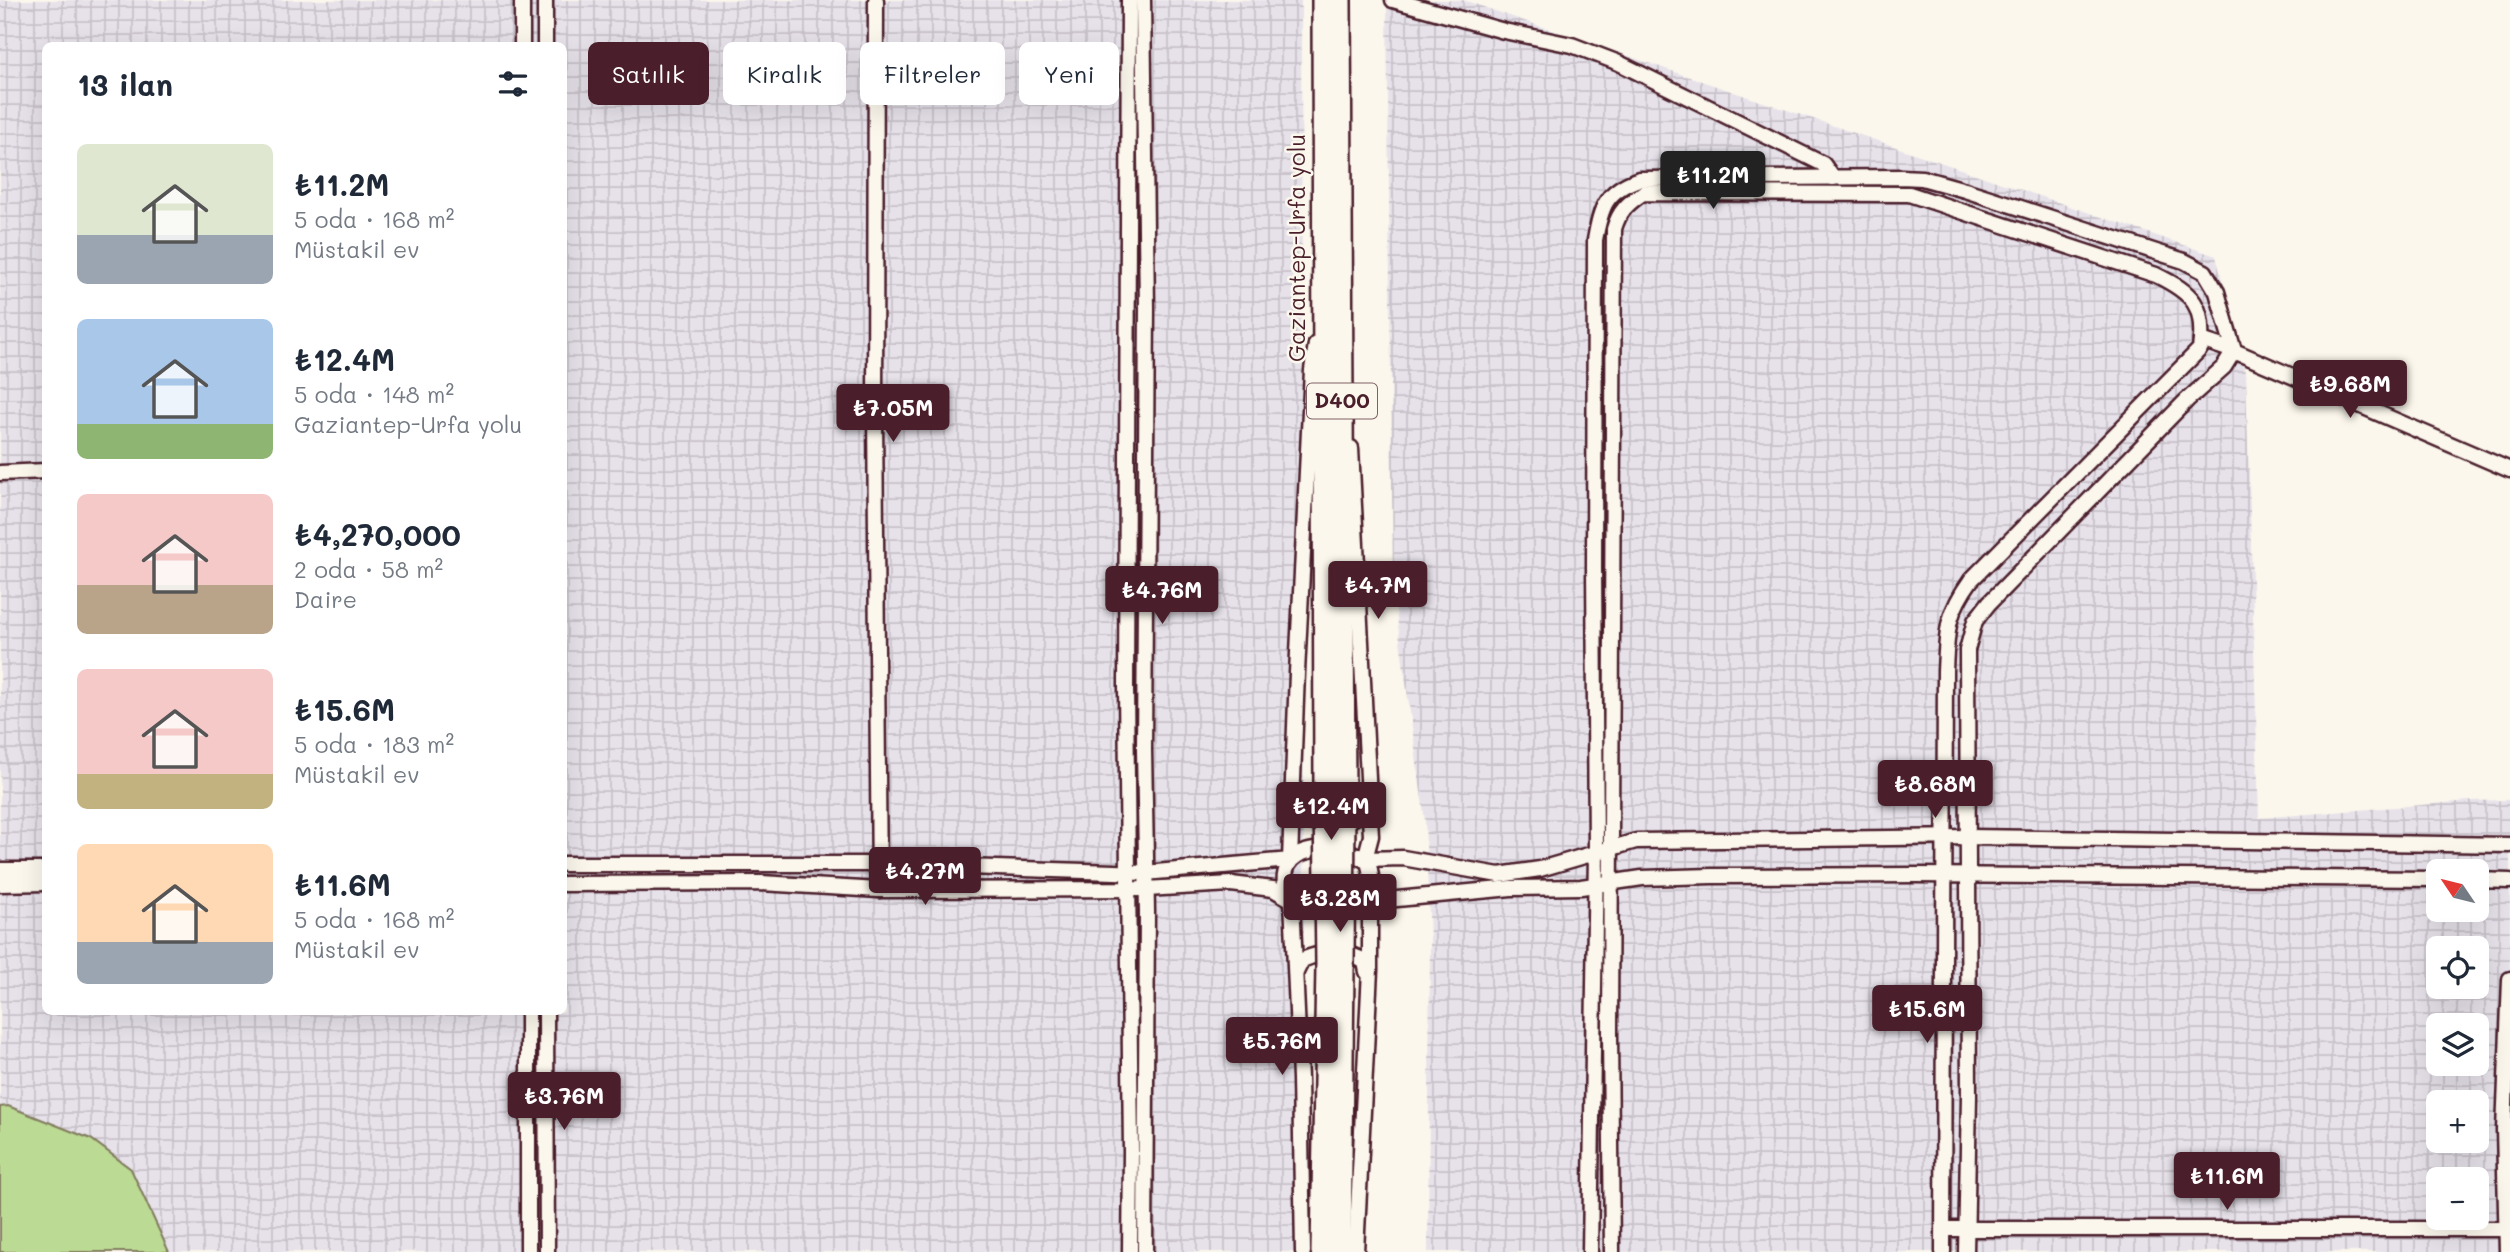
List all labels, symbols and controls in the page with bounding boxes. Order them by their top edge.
chip: Satılık [588,42,709,105]
chip: Kiralık [723,42,846,105]
chip: Filtreler [860,42,1005,105]
chip: Yeni [1019,42,1119,105]
text: 13 ilan [77,64,173,104]
icon: filters [494,65,532,103]
street label: Gaziantep-Urfa yolu [1281,134,1311,362]
pin: ₺11.2M [1656,152,1770,211]
text: ₺11.2M [1676,159,1750,189]
text: ₺11.2M [294,164,390,204]
icon: home [133,172,217,256]
text: 5 oda · 168 m² [294,204,455,234]
text: Müstakil ev [294,234,419,264]
text: ₺12.4M [294,339,395,379]
icon: home [133,347,217,431]
pin: ₺9.68M [2293,360,2407,420]
text: ₺9.68M [2309,368,2391,398]
text: 5 oda · 148 m² [294,379,454,409]
pin: ₺7.05M [836,384,950,444]
road number: D400 [1307,384,1377,418]
text: ₺7.05M [852,392,934,422]
text: Gaziantep-Urfa yolu [294,409,522,439]
text: ₺4,270,000 [294,514,461,554]
icon: home [133,522,217,606]
text: 2 oda · 58 m² [294,554,443,584]
pin: ₺4.7M [1329,562,1427,621]
pin: ₺4.76M [1105,566,1219,626]
text: ₺4.7M [1344,569,1412,599]
text: ₺4.76M [1121,574,1203,604]
text: Daire [294,584,357,614]
text: ₺15.6M [294,689,395,729]
icon: home [133,697,217,781]
text: 5 oda · 183 m² [294,729,454,759]
text: Müstakil ev [294,759,419,789]
pin: ₺8.68M [1878,760,1992,820]
text: ₺8.68M [1894,768,1976,798]
pin: ₺12.4M [1274,782,1388,842]
text: ₺12.4M [1292,790,1370,820]
pin: ₺4.27M [868,848,982,907]
text: ₺4.27M [885,855,965,885]
north arrow [2426,859,2488,922]
map controls [2426,859,2489,1230]
text: ₺11.6M [294,864,391,904]
icon: home [133,872,217,956]
pin: ₺3.28M [1283,874,1397,934]
text: ₺3.28M [1300,882,1380,912]
text: 5 oda · 168 m² [294,904,455,934]
text: Müstakil ev [294,934,419,964]
button: locate [2426,936,2489,999]
pin: ₺15.6M [1870,986,1984,1045]
text: ₺15.6M [1888,993,1966,1023]
button: layers [2426,1013,2489,1076]
pin: ₺5.76M [1225,1018,1339,1077]
text: ₺5.76M [1242,1025,1322,1055]
pin: ₺3.76M [507,1072,621,1132]
text: ₺3.76M [524,1080,604,1110]
button: + [2426,1090,2489,1153]
pin: ₺11.6M [2170,1152,2284,1212]
text: ₺11.6M [2190,1160,2264,1190]
button: − [2426,1167,2489,1230]

